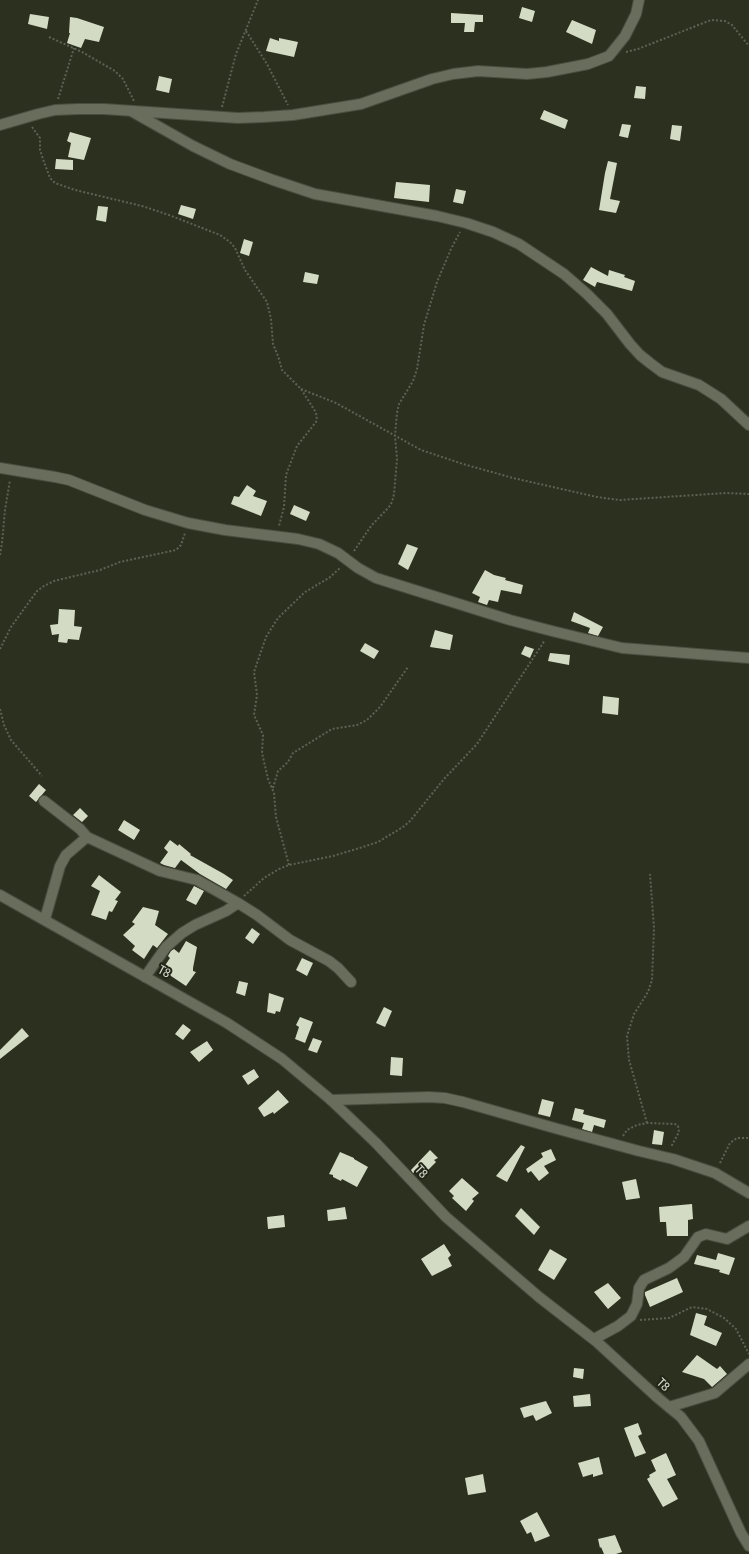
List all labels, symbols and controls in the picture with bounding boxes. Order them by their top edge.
street label: T8 [155,962,173,982]
street label: T8 [411,1162,431,1182]
street label: T8 [653,1375,673,1395]

